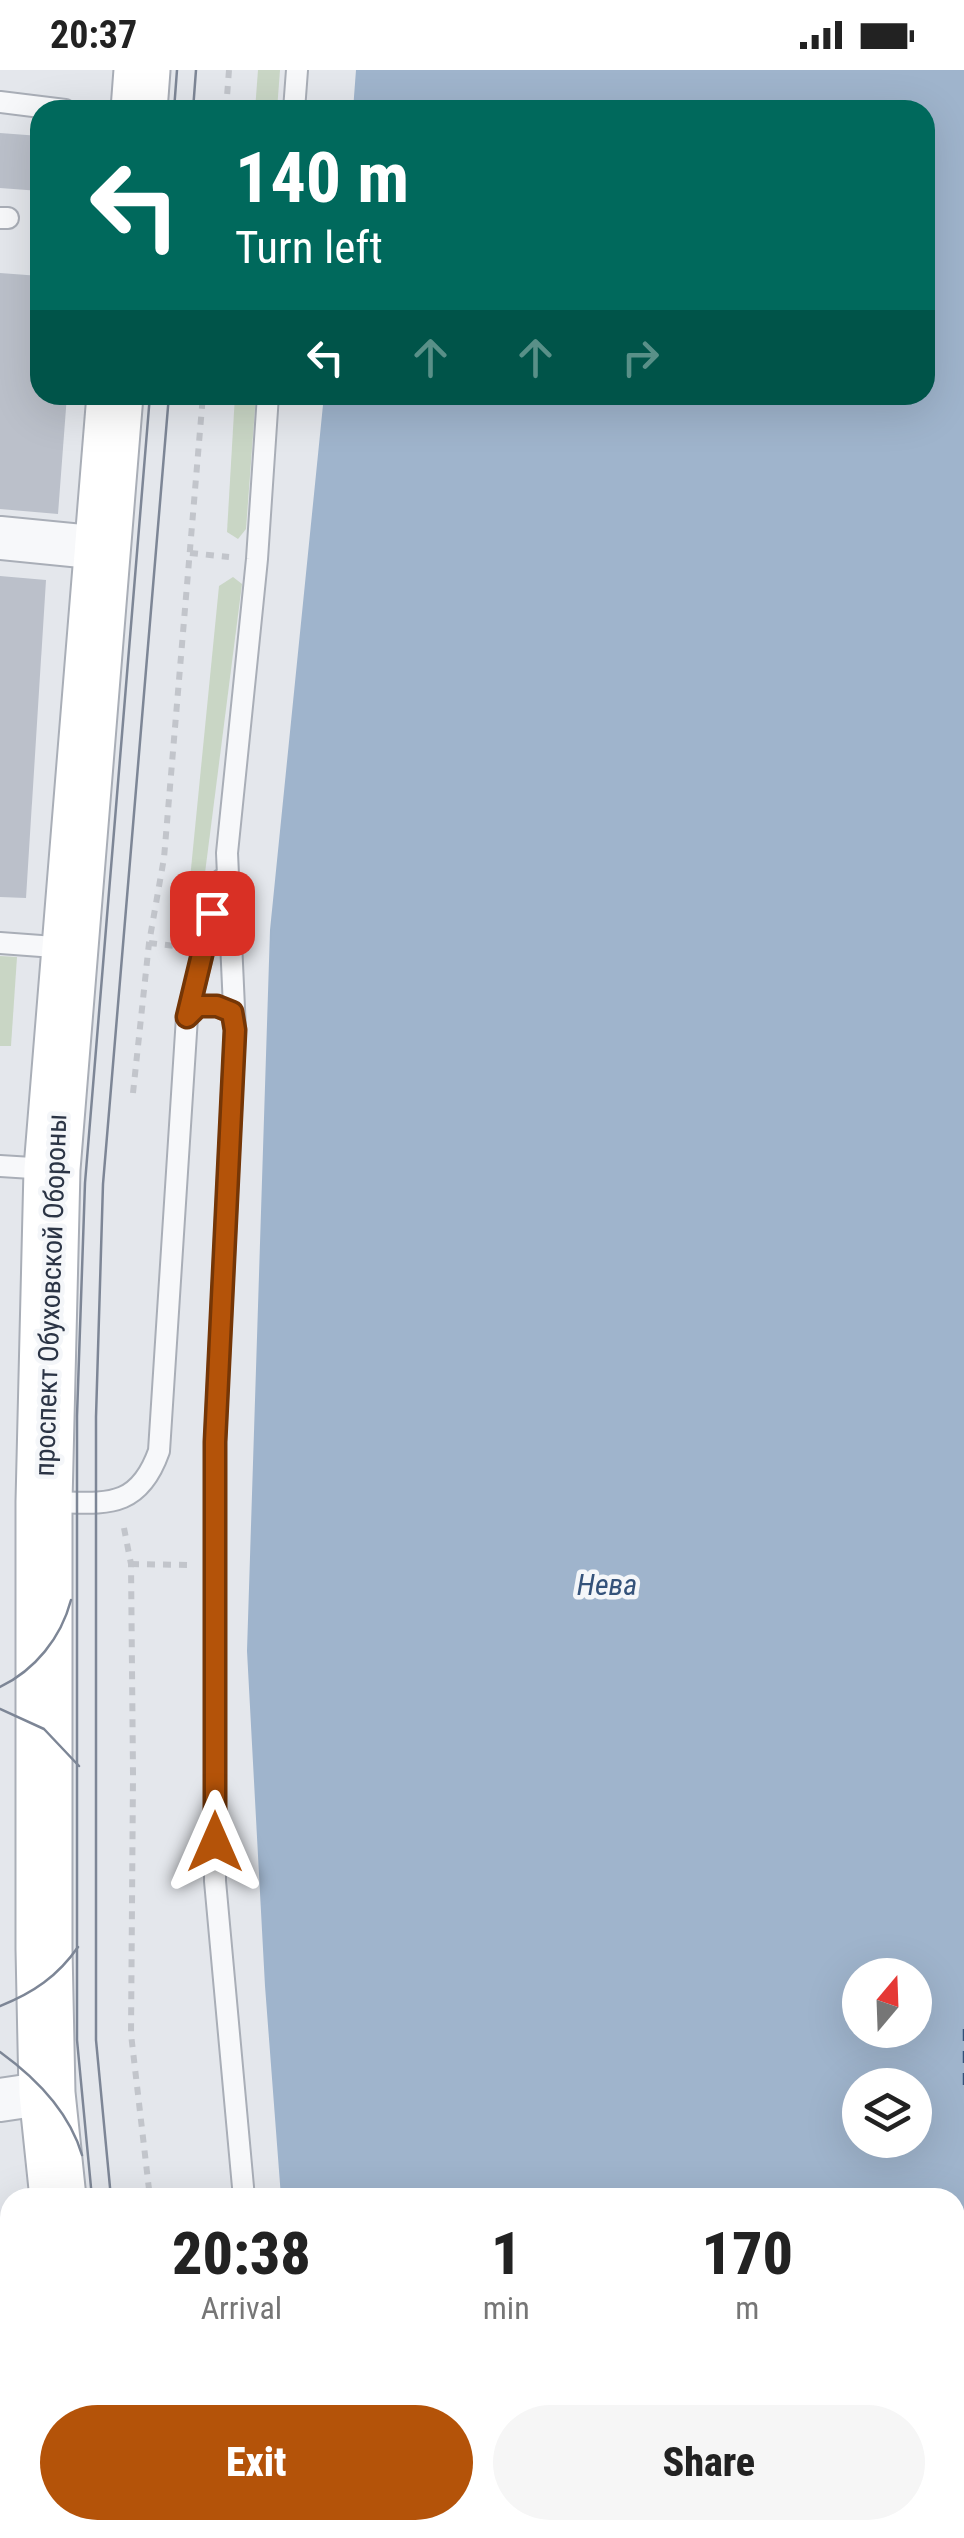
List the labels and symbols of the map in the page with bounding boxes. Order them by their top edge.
pin [170,871,255,956]
street label: проспект Обуховской Обороны [28,1113,73,1477]
water label: Нева [577,1567,637,1602]
position arrow [163,1790,267,1894]
north arrow [842,1958,932,2048]

